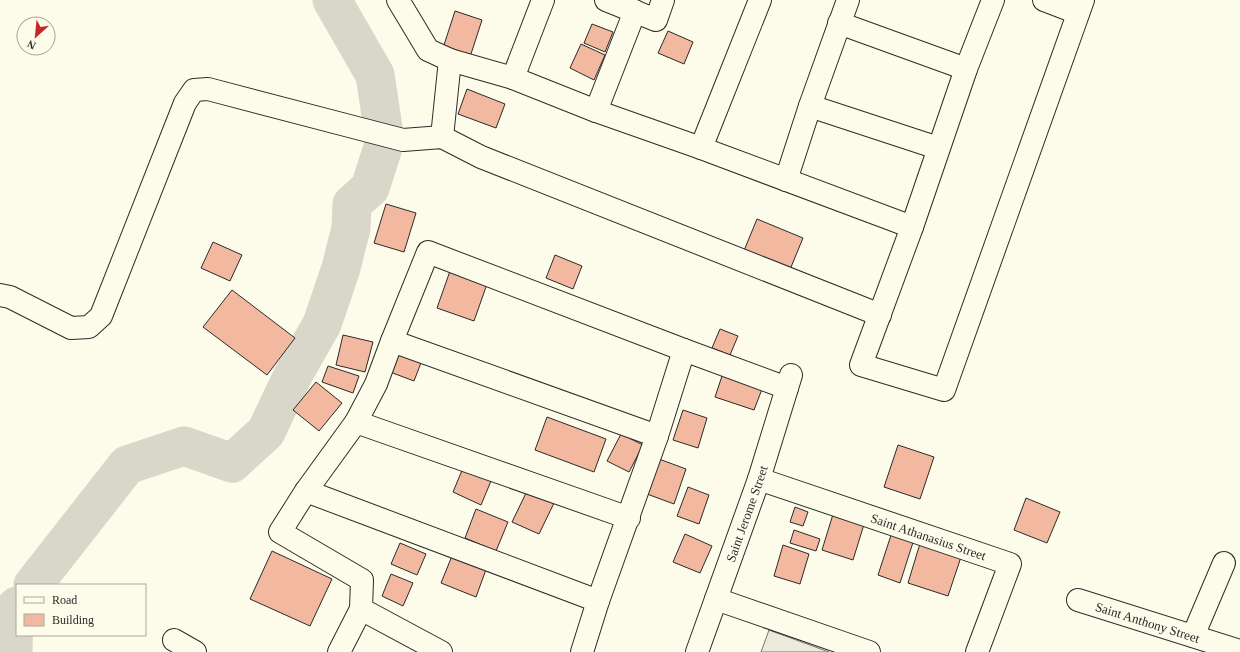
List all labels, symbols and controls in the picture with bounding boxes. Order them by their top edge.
north arrow [16,16,56,56]
text: N [25,38,38,52]
street label: Saint Jerome Street [722,463,770,564]
street label: Saint Athanasius Street [869,510,989,563]
legend [16,584,146,636]
text: Road [52,593,77,607]
street label: Saint Anthony Street [1094,598,1202,645]
text: Building [52,613,94,627]

